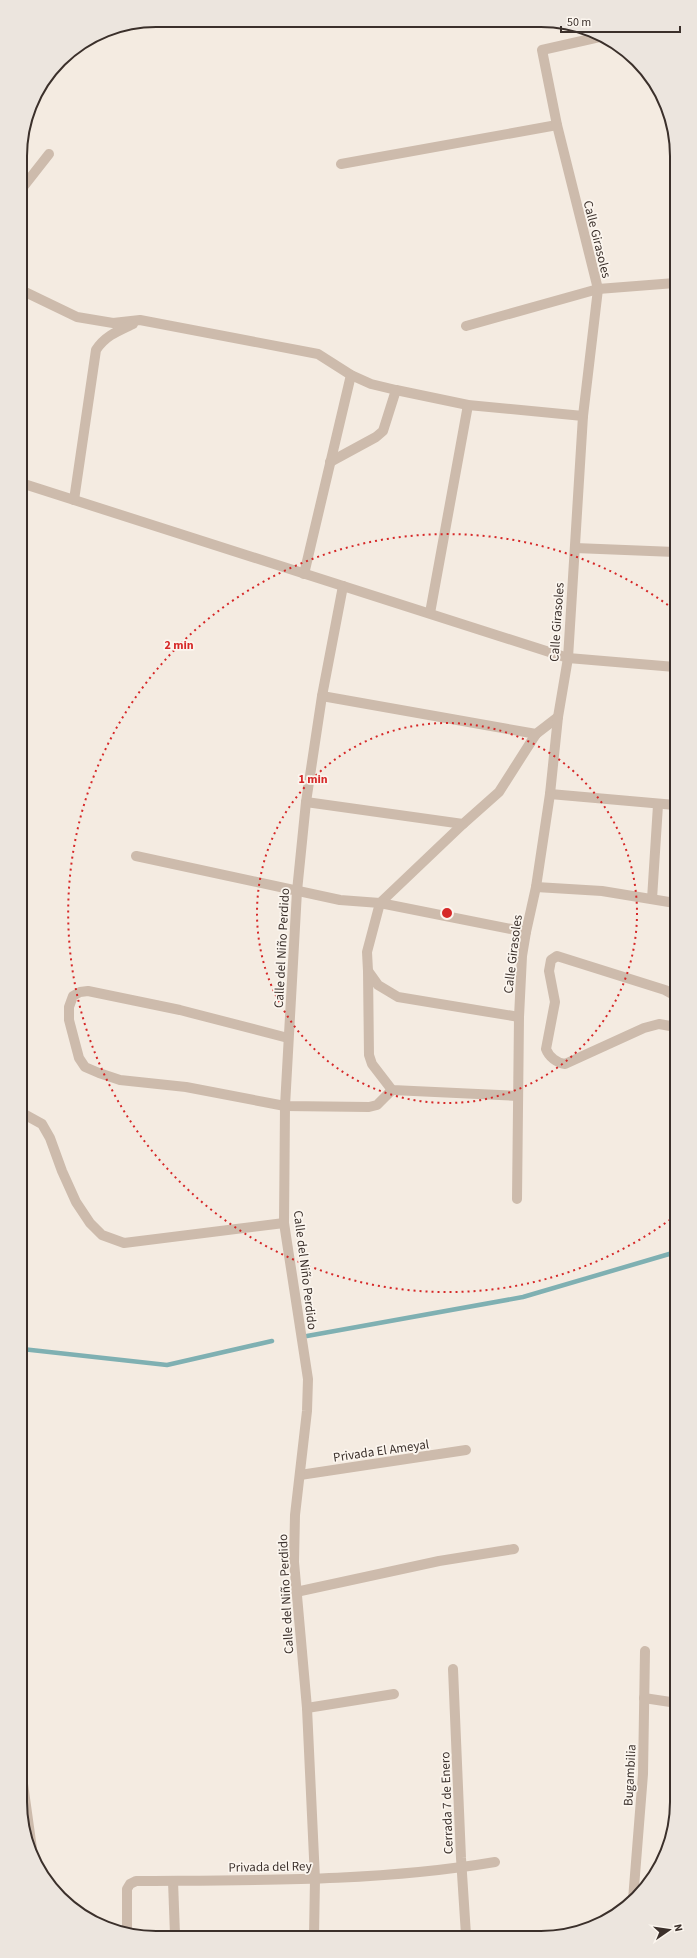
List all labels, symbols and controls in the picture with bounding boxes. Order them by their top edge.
scale bar [561,8,680,34]
text: 50 m [567,14,591,31]
street label: Calle Girasoles [579,199,615,280]
street label: Calle Girasoles [545,581,569,662]
text: 2 min [164,637,194,654]
text: 1 min [298,771,328,788]
street label: Calle del Niño Perdido [270,888,294,1009]
centre of rings [440,906,454,920]
street label: Calle Girasoles [499,913,527,995]
street label: Calle del Niño Perdido [289,1209,321,1331]
street label: Privada El Ameyal [332,1435,430,1467]
street label: Calle del Niño Perdido [274,1533,298,1654]
street label: Bugambilia [619,1744,641,1806]
street label: Cerrada 7 de Enero [436,1751,458,1855]
street label: Privada del Rey [228,1857,312,1877]
north arrow [649,1910,689,1950]
text: N [670,1923,686,1933]

